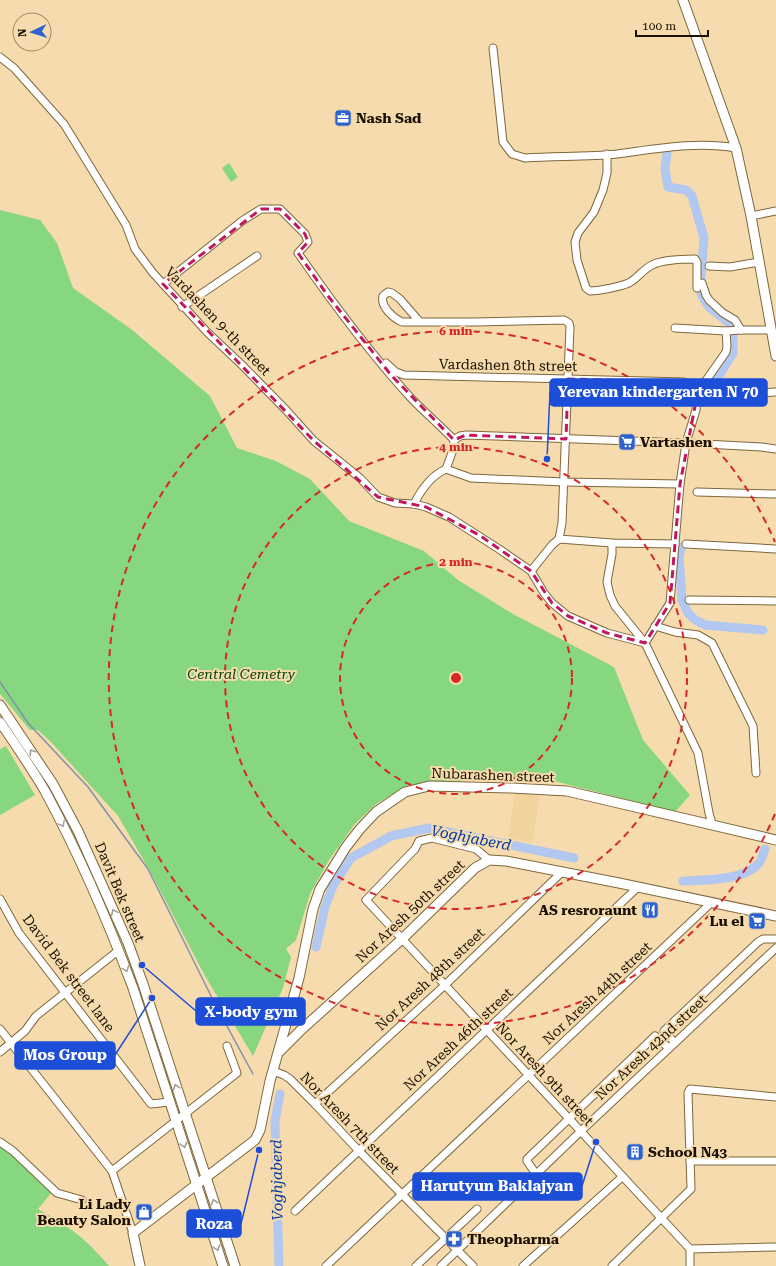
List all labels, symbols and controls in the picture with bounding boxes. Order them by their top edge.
north arrow [12,12,52,52]
scale bar [636,12,708,38]
text: 100 m [642,19,676,33]
text: N [16,27,29,37]
office icon: Nash Sad [333,108,353,128]
place label: Nash Sad [356,110,422,126]
street label: Vardashen 9-th street [162,263,274,379]
text: 6 min [439,324,473,338]
street label: Vardashen 8th street [439,356,577,374]
callout: Yerevan kindergarten N 70 [550,379,767,406]
text: Yerevan kindergarten N 70 [557,383,759,401]
supermarket icon: Vartashen [617,432,637,452]
place label: Vartashen [640,434,713,450]
text: 4 min [439,440,473,454]
text: 2 min [439,555,473,569]
park label: Central Cemetry [187,666,296,682]
centre of rings [449,671,463,685]
one-way arrow [29,749,37,756]
street label: Nubarashen street [431,765,555,785]
one-way arrow [57,820,65,827]
water label: Voghjaberd [429,821,513,855]
street label: Davit Bek street [92,840,148,944]
street label: Nor Aresh 50th street [352,856,468,966]
restaurant icon: AS resroraunt [640,900,660,920]
place label: AS resroraunt [539,902,637,918]
one-way arrow [111,909,119,916]
street label: David Bek street lane [20,911,119,1035]
supermarket icon: Lu el [747,911,767,931]
place label: Lu el [710,913,744,929]
street label: Nor Aresh 48th street [372,924,488,1034]
street label: Nor Aresh 44th street [539,938,655,1048]
one-way arrow [121,965,129,972]
street label: Nor Aresh 46th street [400,984,516,1094]
street label: Nor Aresh 42nd street [592,991,710,1103]
callout: X-body gym [196,998,305,1025]
text: X-body gym [204,1003,298,1021]
street label: Nor Aresh 9th street [493,1019,597,1129]
callout: Mos Group [15,1042,115,1069]
text: Mos Group [23,1046,107,1064]
street label: Nor Aresh 7th street [297,1069,403,1177]
one-way arrow [172,1084,181,1091]
water label: Voghjaberd [267,1139,287,1221]
one-way arrow [179,1142,188,1149]
building icon: School N43 [625,1142,645,1162]
place label: School N43 [648,1144,727,1160]
callout: Harutyun Baklajyan [413,1173,582,1200]
text: Harutyun Baklajyan [420,1177,574,1195]
place label: Li Lady Beauty Salon [37,1196,132,1228]
one-way arrow [210,1199,219,1206]
shop icon: Li Lady Beauty Salon [134,1202,154,1222]
callout: Roza [187,1210,241,1237]
text: Roza [195,1215,233,1233]
pharmacy icon: Theopharma [444,1229,464,1249]
place label: Theopharma [467,1231,560,1247]
one-way arrow [212,1245,221,1252]

